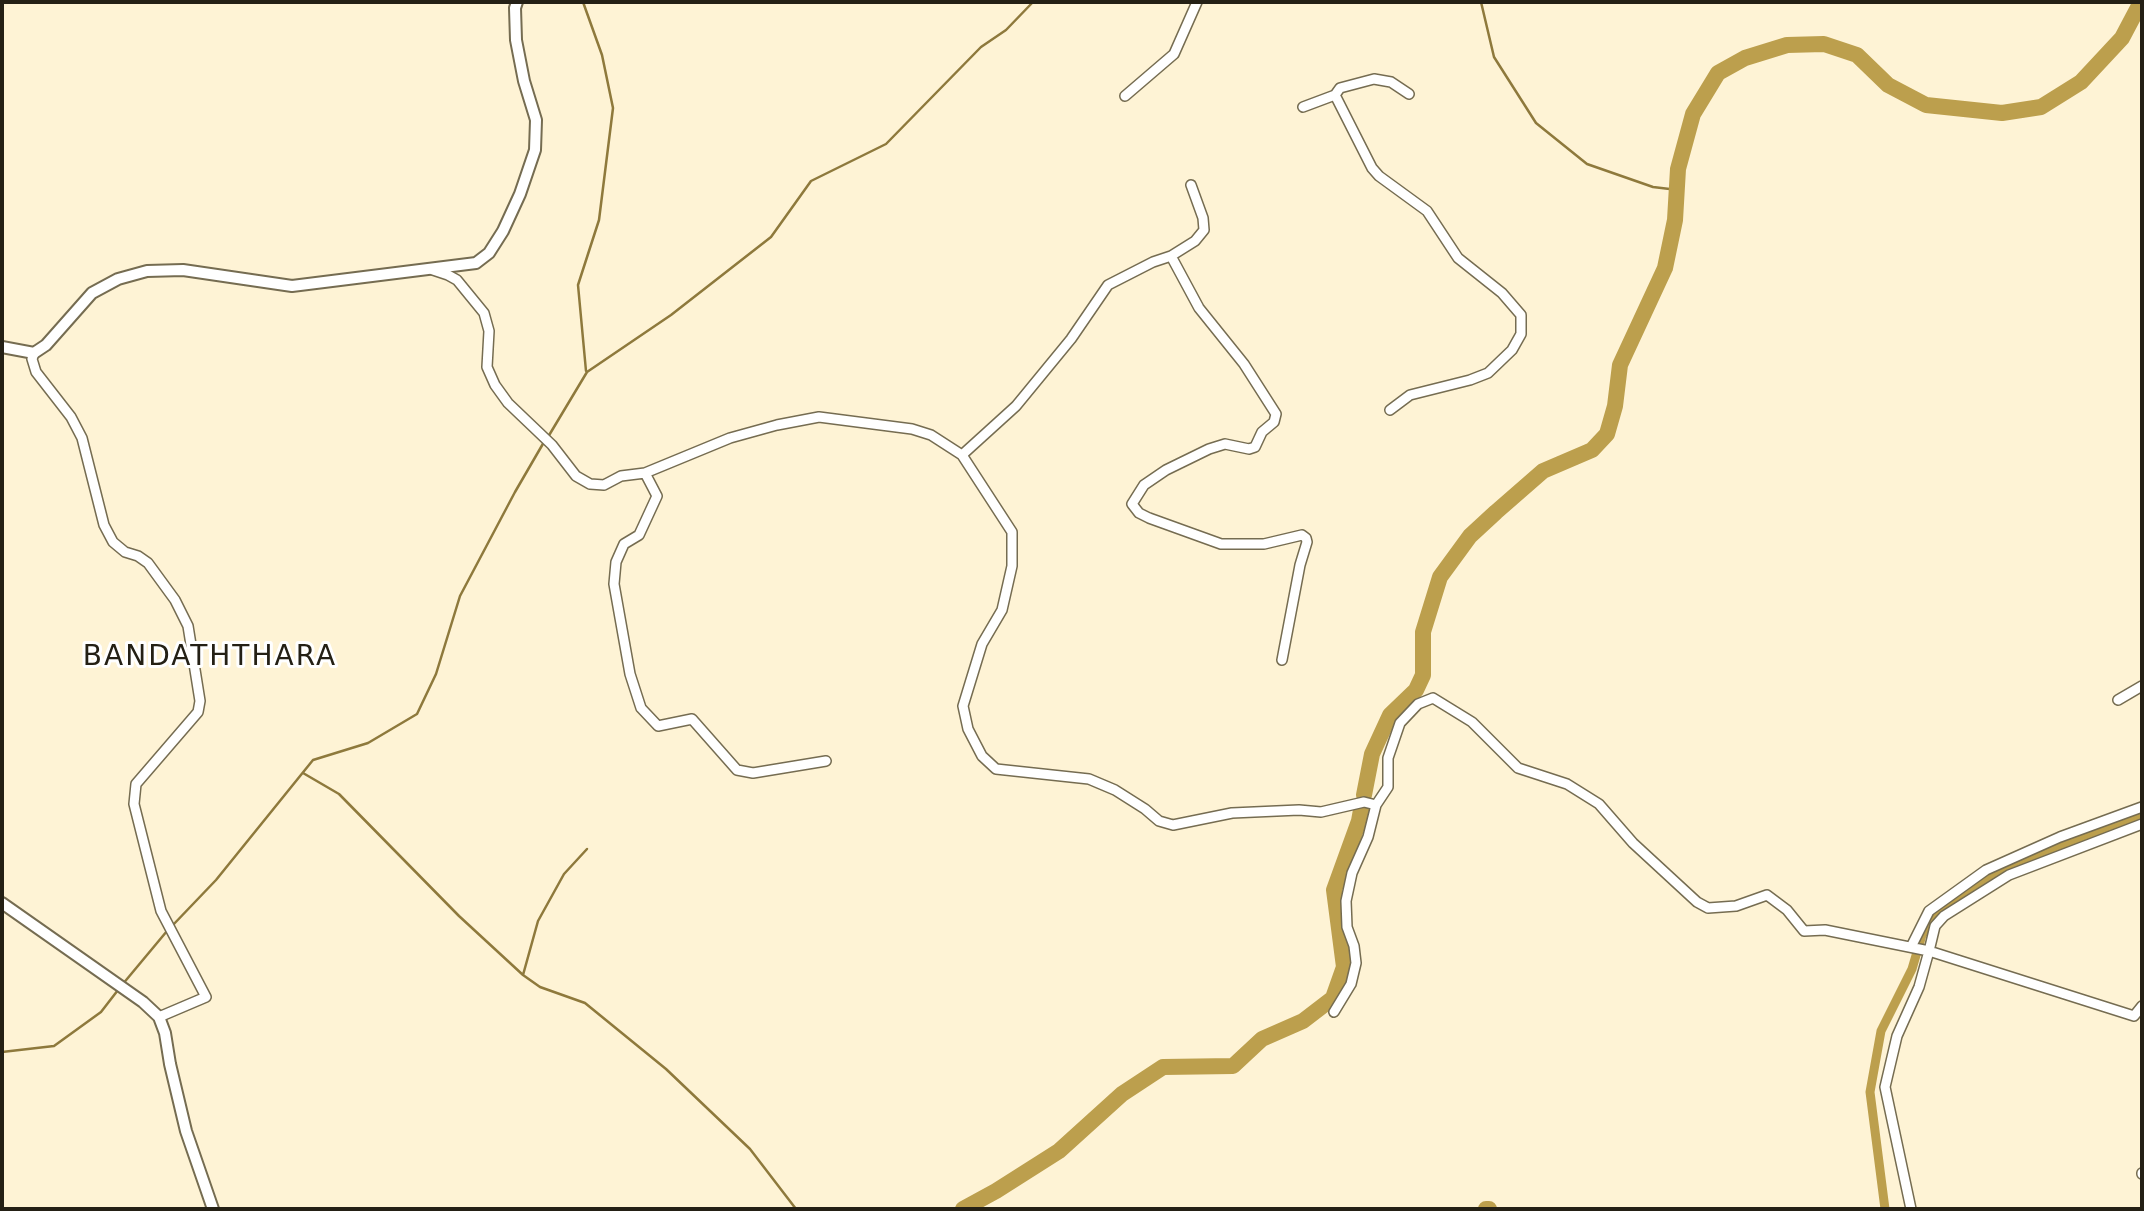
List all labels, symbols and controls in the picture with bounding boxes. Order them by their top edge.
district label: BANDATHTHARA [84,641,336,675]

